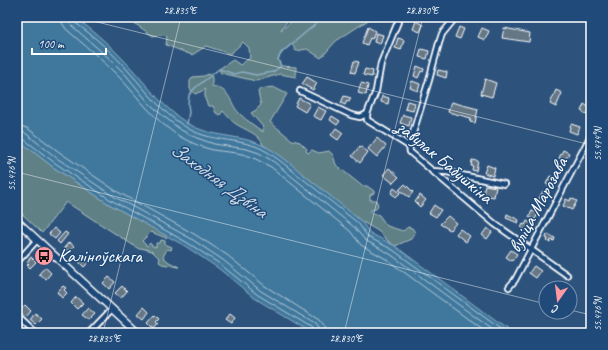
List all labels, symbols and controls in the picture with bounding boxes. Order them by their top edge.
text: 28.835°E [164,4,198,17]
text: 28.830°E [406,4,440,17]
scale bar [32,30,106,56]
text: 100 m [38,36,65,52]
street label: завулак Бабушкіна [390,113,499,210]
text: 55.474°N [591,125,604,161]
water label: Заходняя Дзвіна [166,137,274,225]
street label: вуліца Марозава [503,152,574,257]
text: 55.476°N [5,155,18,191]
place label: Каліноўскага [58,244,143,268]
bus stop icon: Каліноўскага [33,245,55,267]
north arrow [538,280,578,320]
text: 55.476°N [591,295,604,331]
text: С [550,302,560,317]
text: 28.835°E [88,332,122,345]
text: 28.830°E [330,332,364,345]

